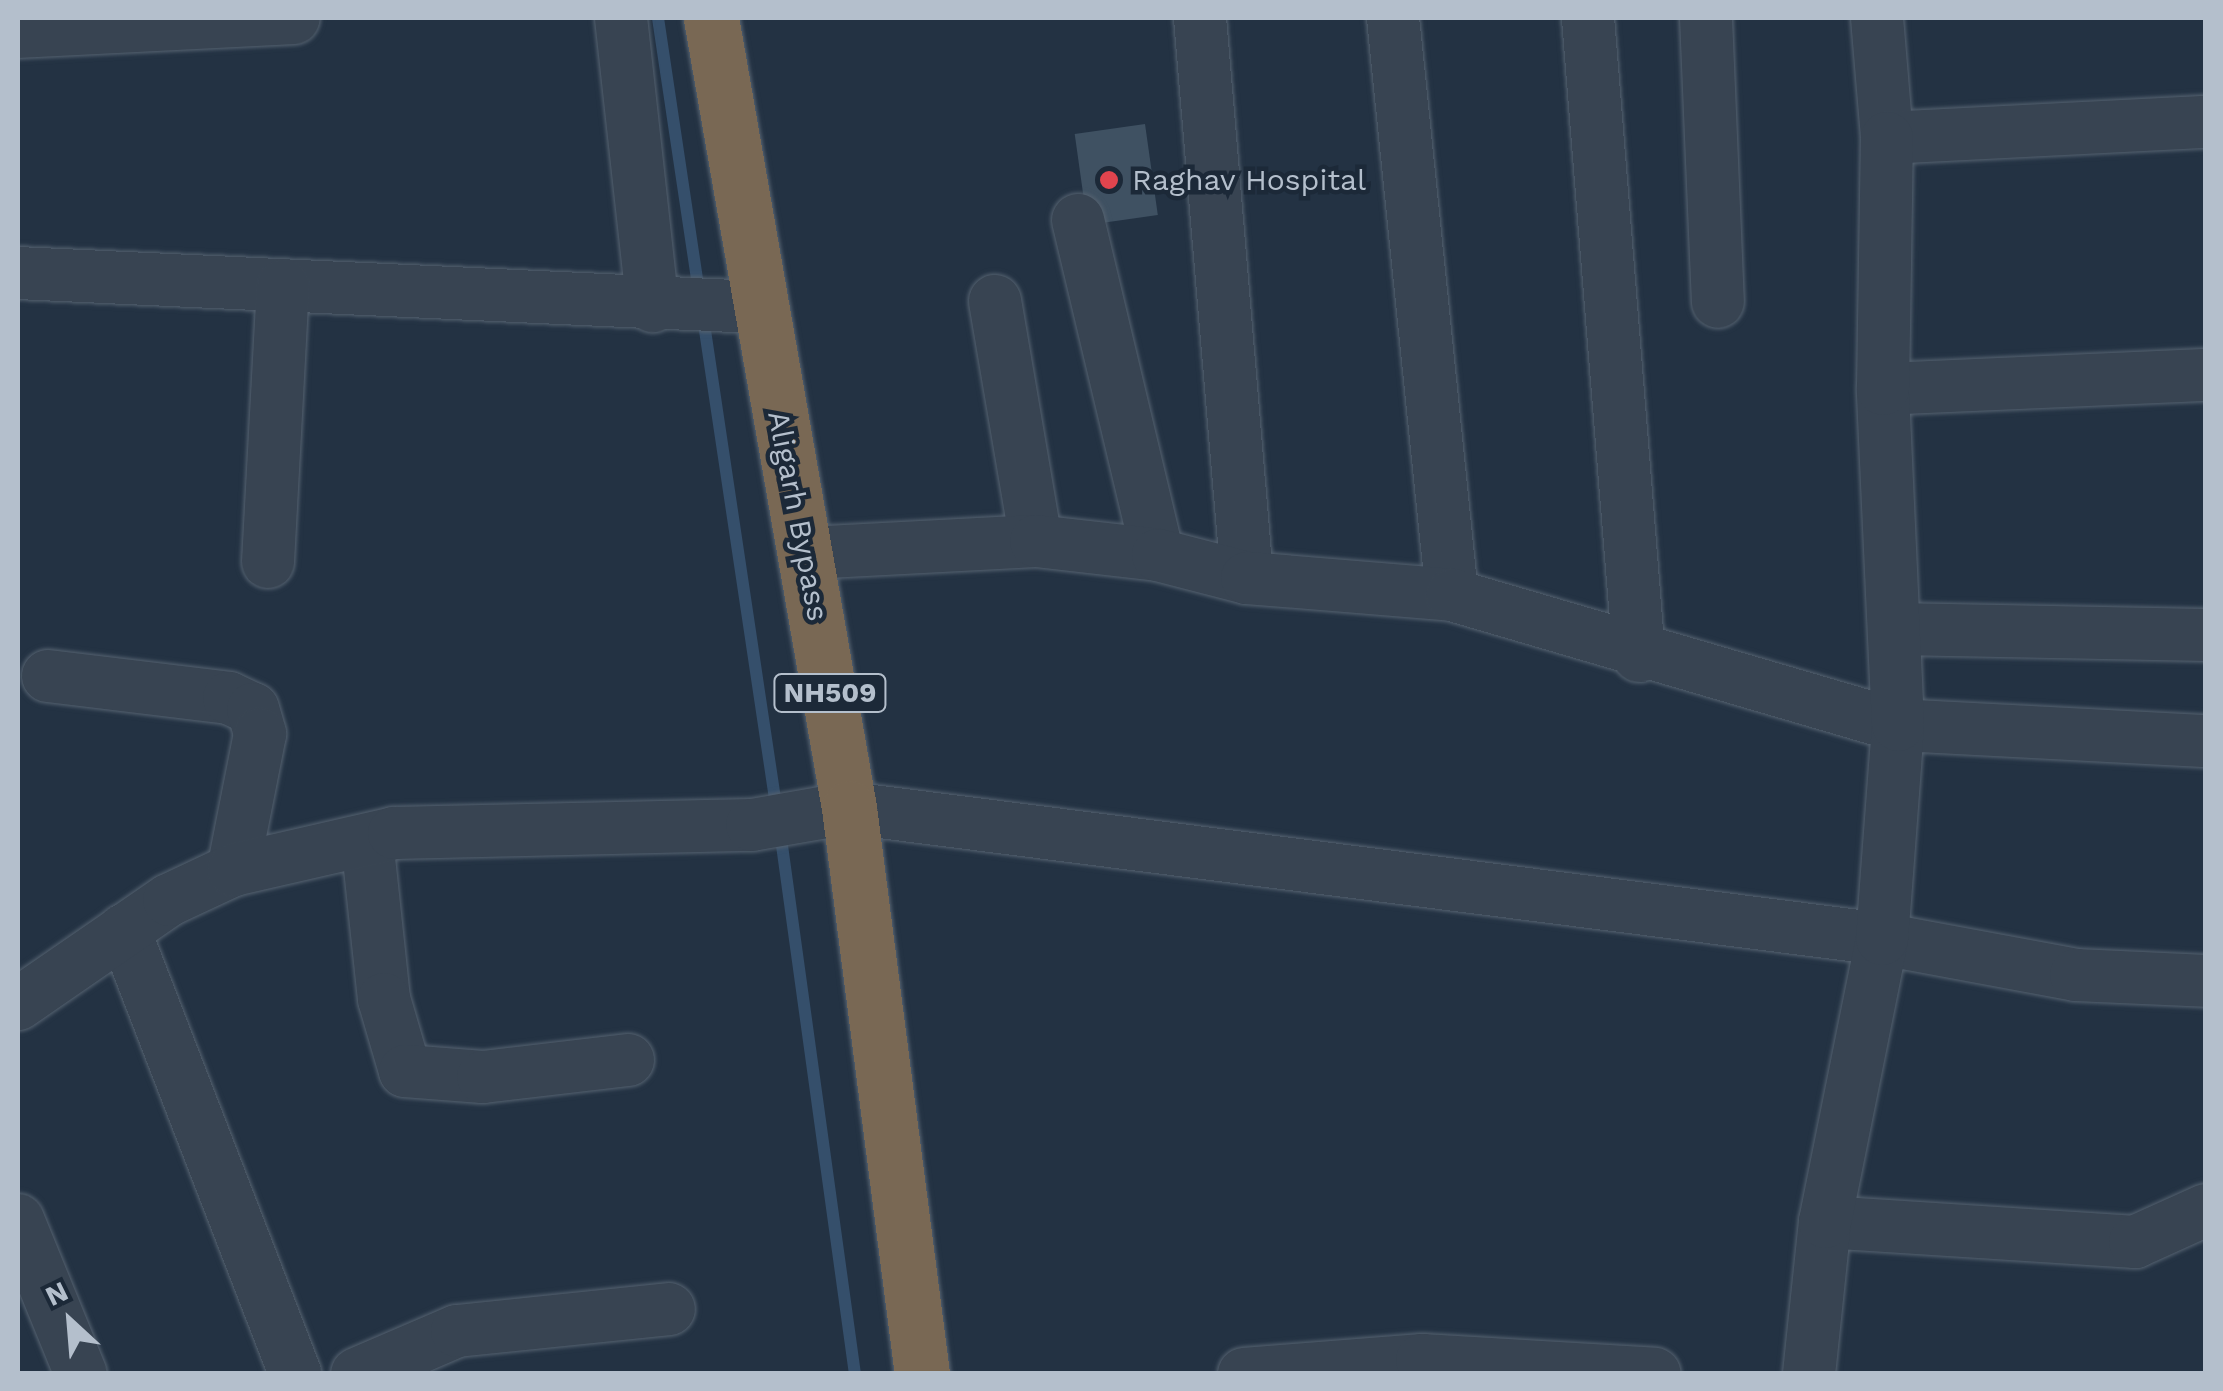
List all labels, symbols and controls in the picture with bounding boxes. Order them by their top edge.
place label: Raghav Hospital [1132,162,1367,198]
marker: Raghav Hospital [1096,167,1122,193]
street label: Aligarh Bypass [760,408,836,624]
road number: NH509 [772,670,888,716]
north arrow [20,1271,120,1371]
text: N [40,1274,73,1313]

